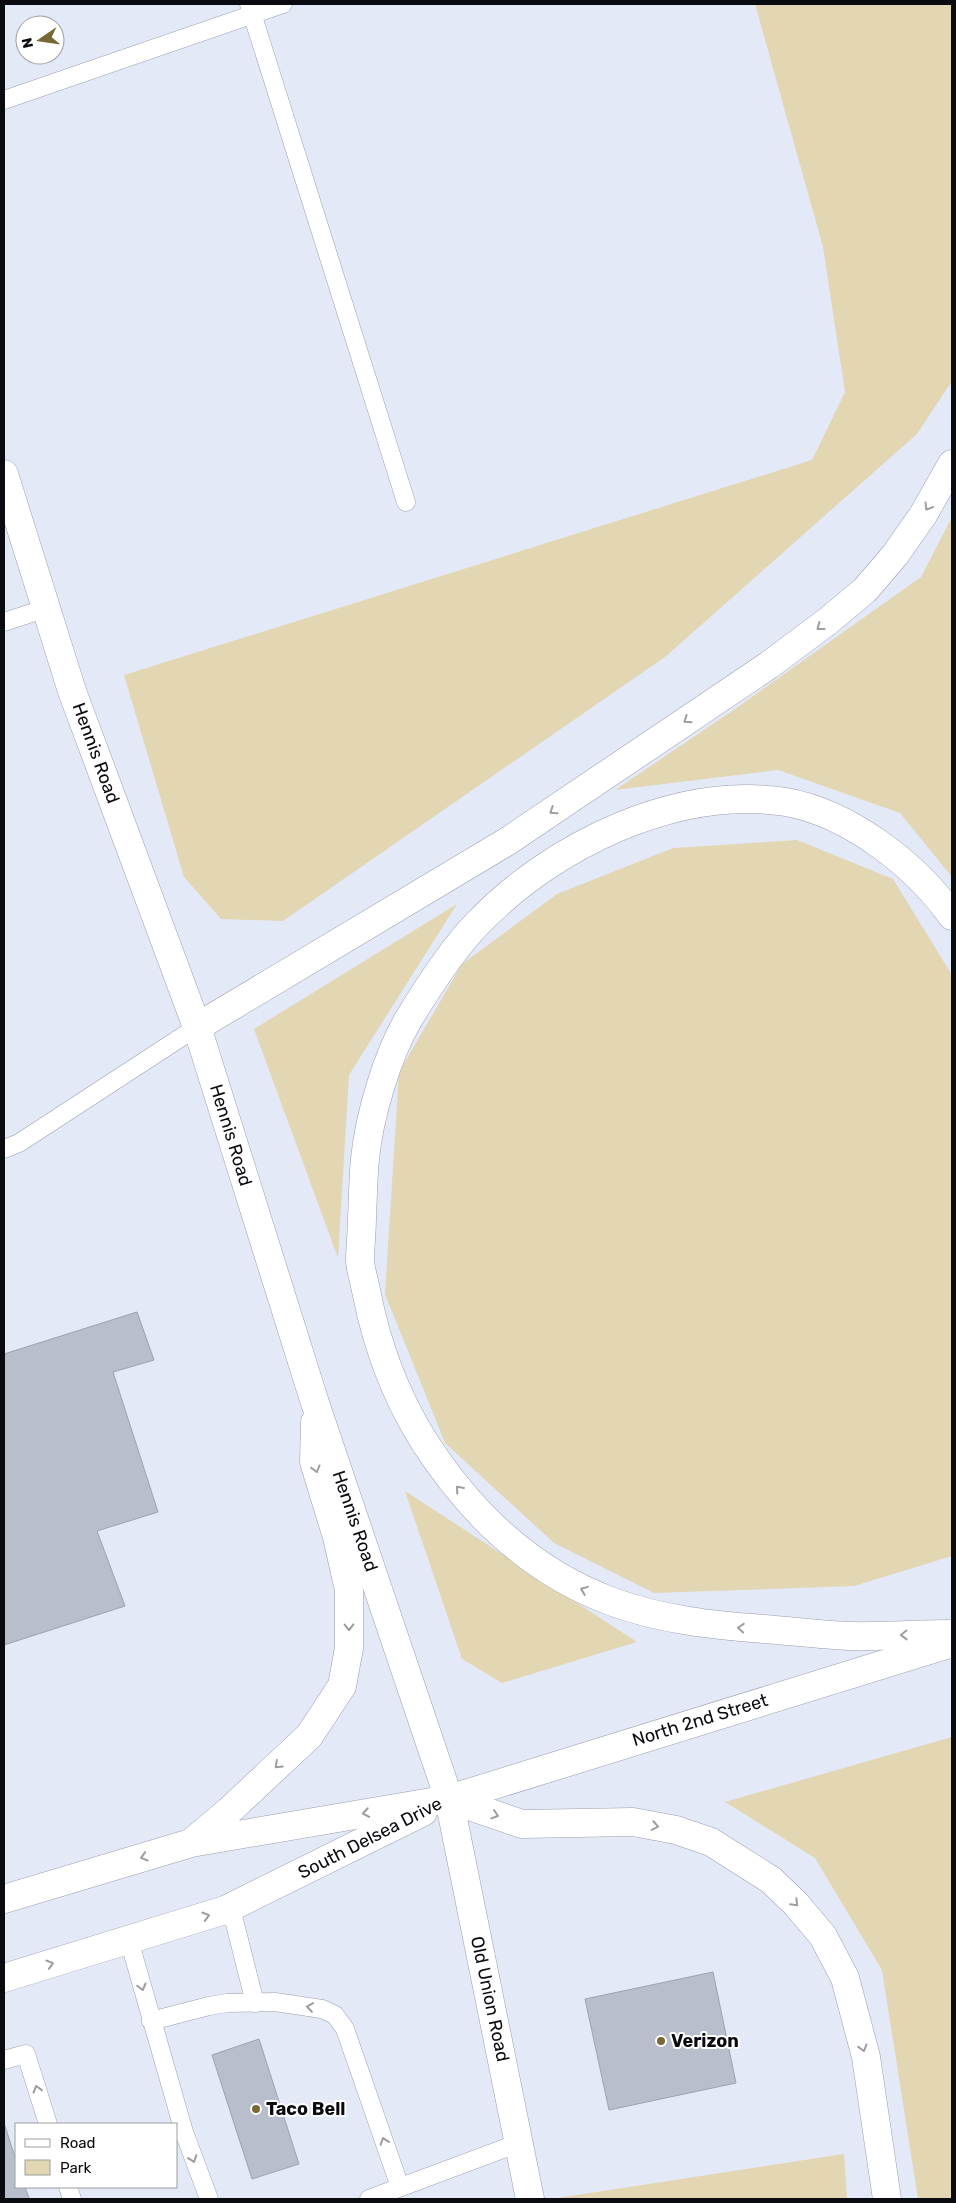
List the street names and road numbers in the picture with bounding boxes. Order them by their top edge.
street label: Hennis Road [68,700,124,806]
street label: Hennis Road [205,1081,257,1189]
street label: Hennis Road [327,1468,383,1574]
street label: North 2nd Street [629,1689,771,1751]
street label: South Delsea Drive [294,1792,446,1884]
street label: Old Union Road [466,1934,514,2064]

